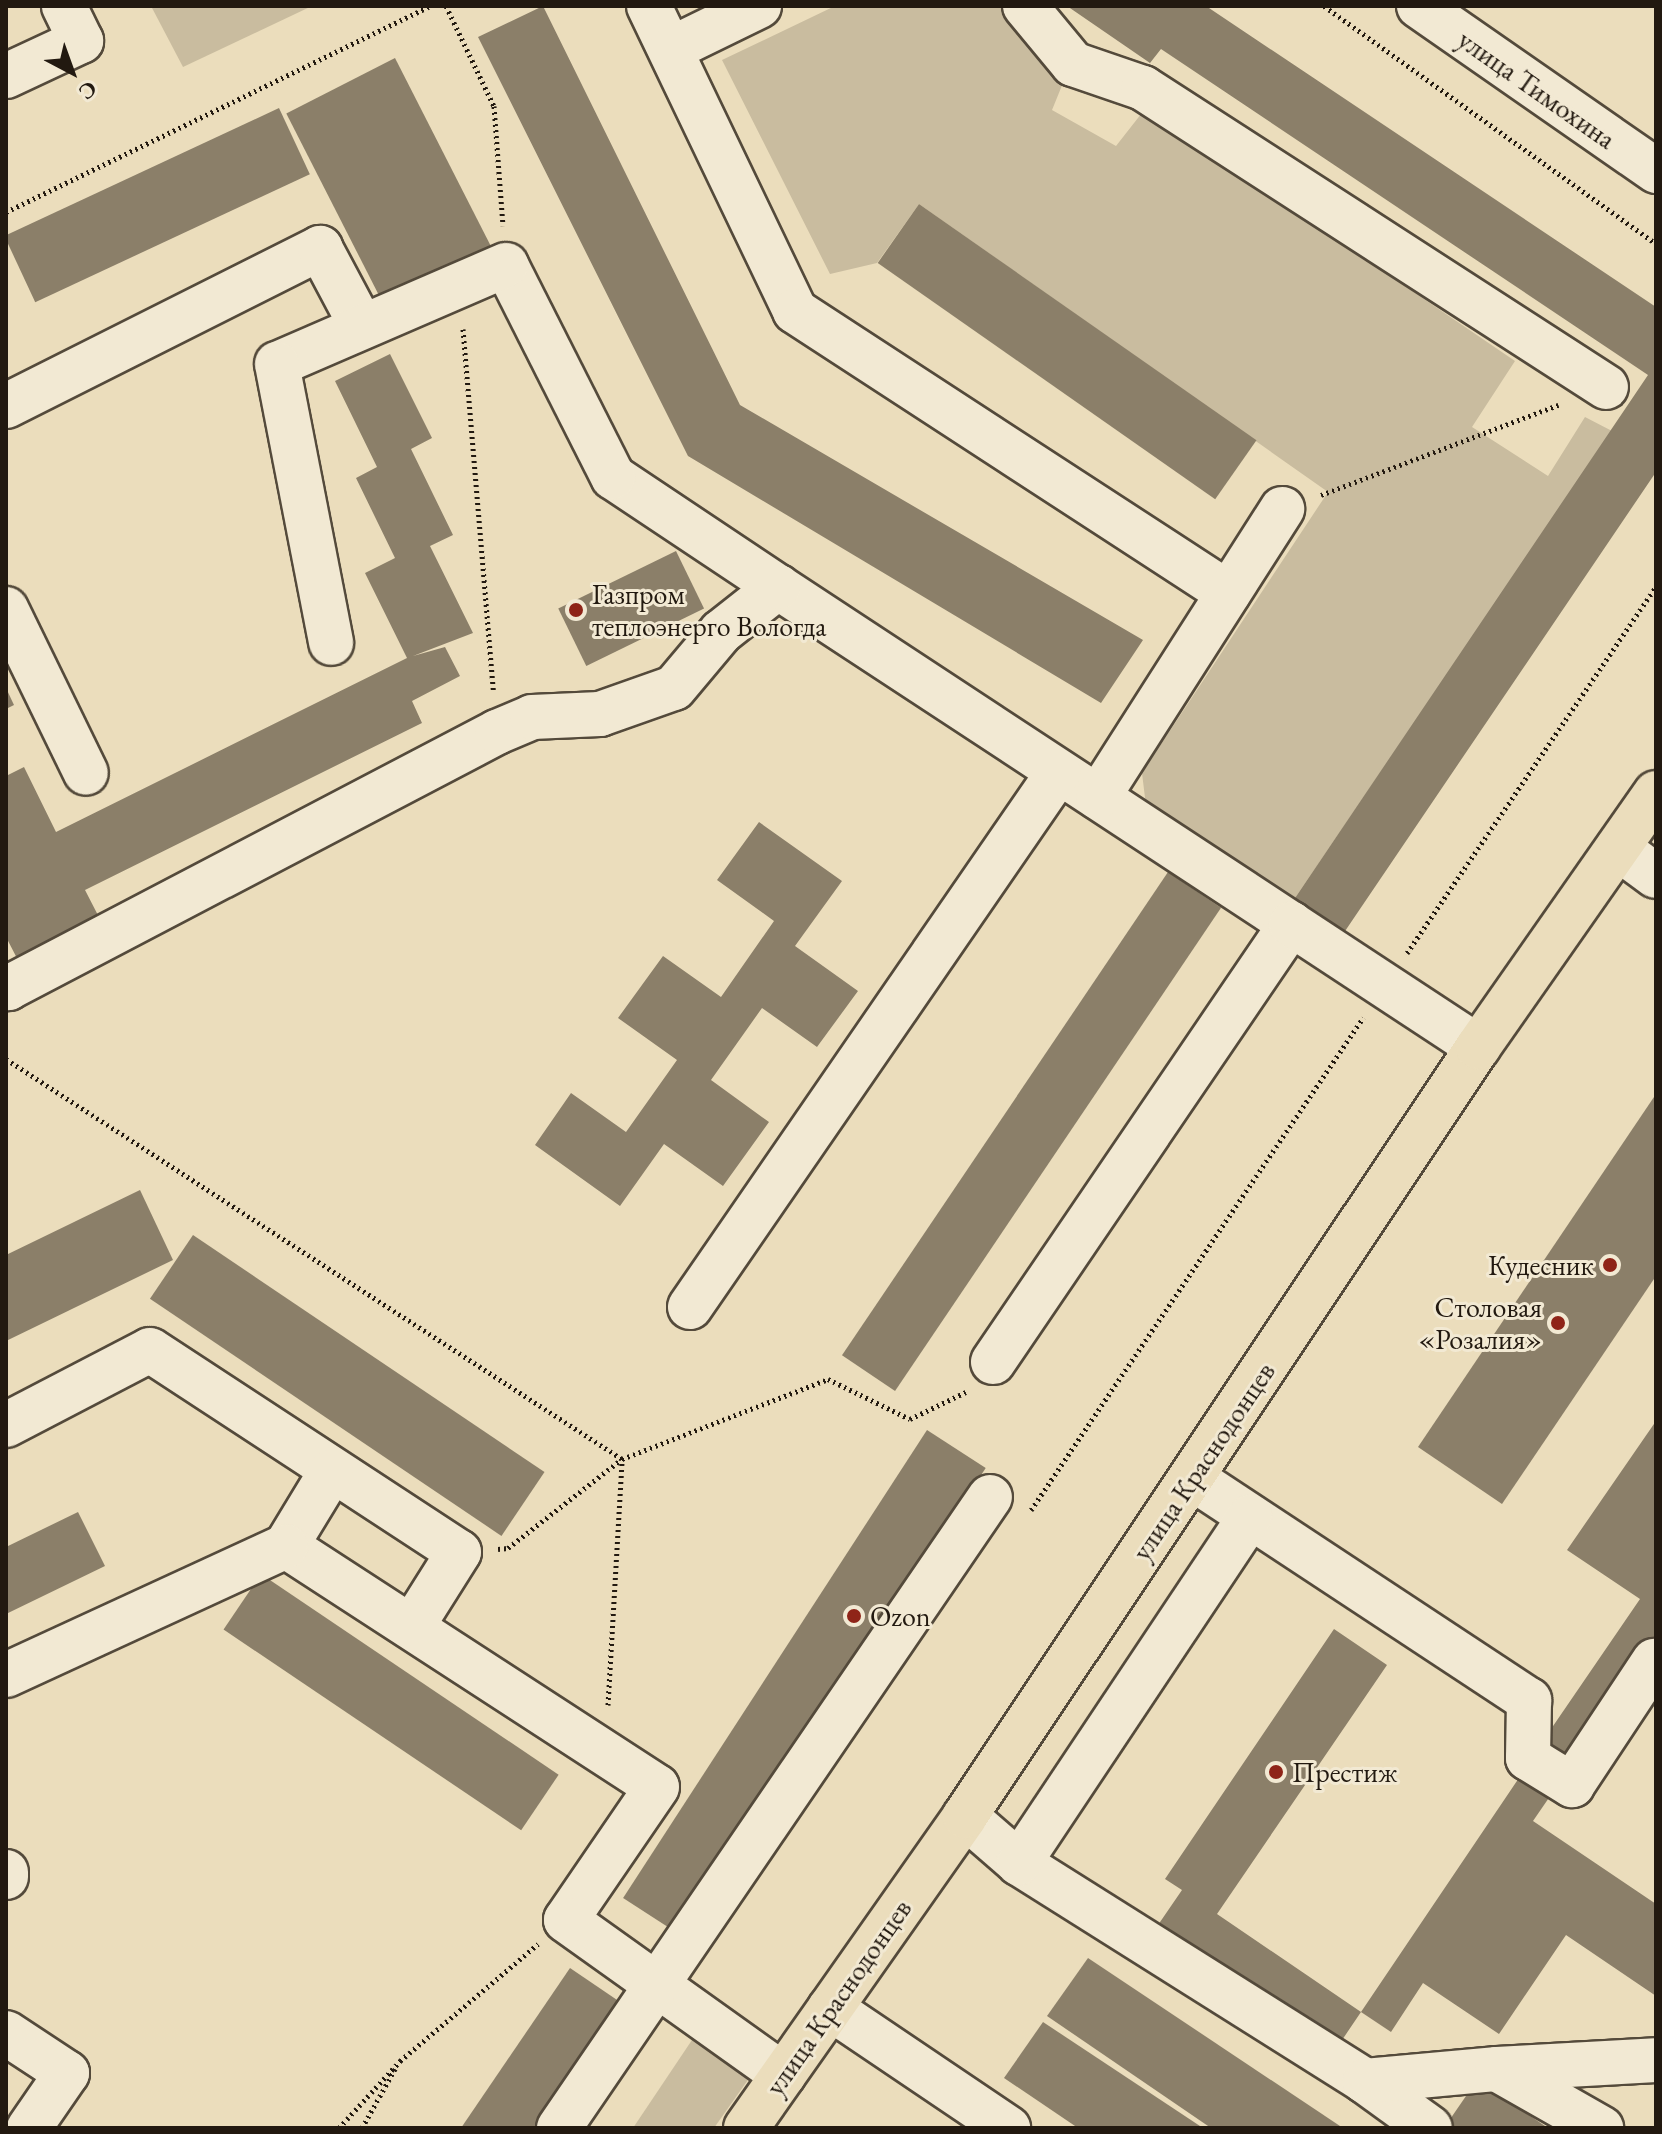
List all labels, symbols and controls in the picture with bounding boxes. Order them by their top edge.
street label: улица Тимохина [1452,22,1622,156]
north arrow [32,32,112,112]
text: С [73,74,103,107]
place label: Газпром теплоэнерго Вологда [592,577,826,643]
marker: Газпром теплоэнерго Вологда [567,601,585,619]
place label: Кудесник [1488,1248,1594,1282]
marker: Кудесник [1601,1256,1619,1274]
place label: Столовая «Розалия» [1419,1290,1542,1356]
marker: Столовая «Розалия» [1549,1314,1567,1332]
street label: улица Краснодонцев [1124,1356,1282,1566]
place label: Ozon [870,1599,931,1633]
marker: Ozon [845,1607,863,1625]
place label: Престиж [1292,1755,1398,1789]
marker: Престиж [1267,1763,1285,1781]
street label: улица Краснодонцев [758,1892,918,2102]

